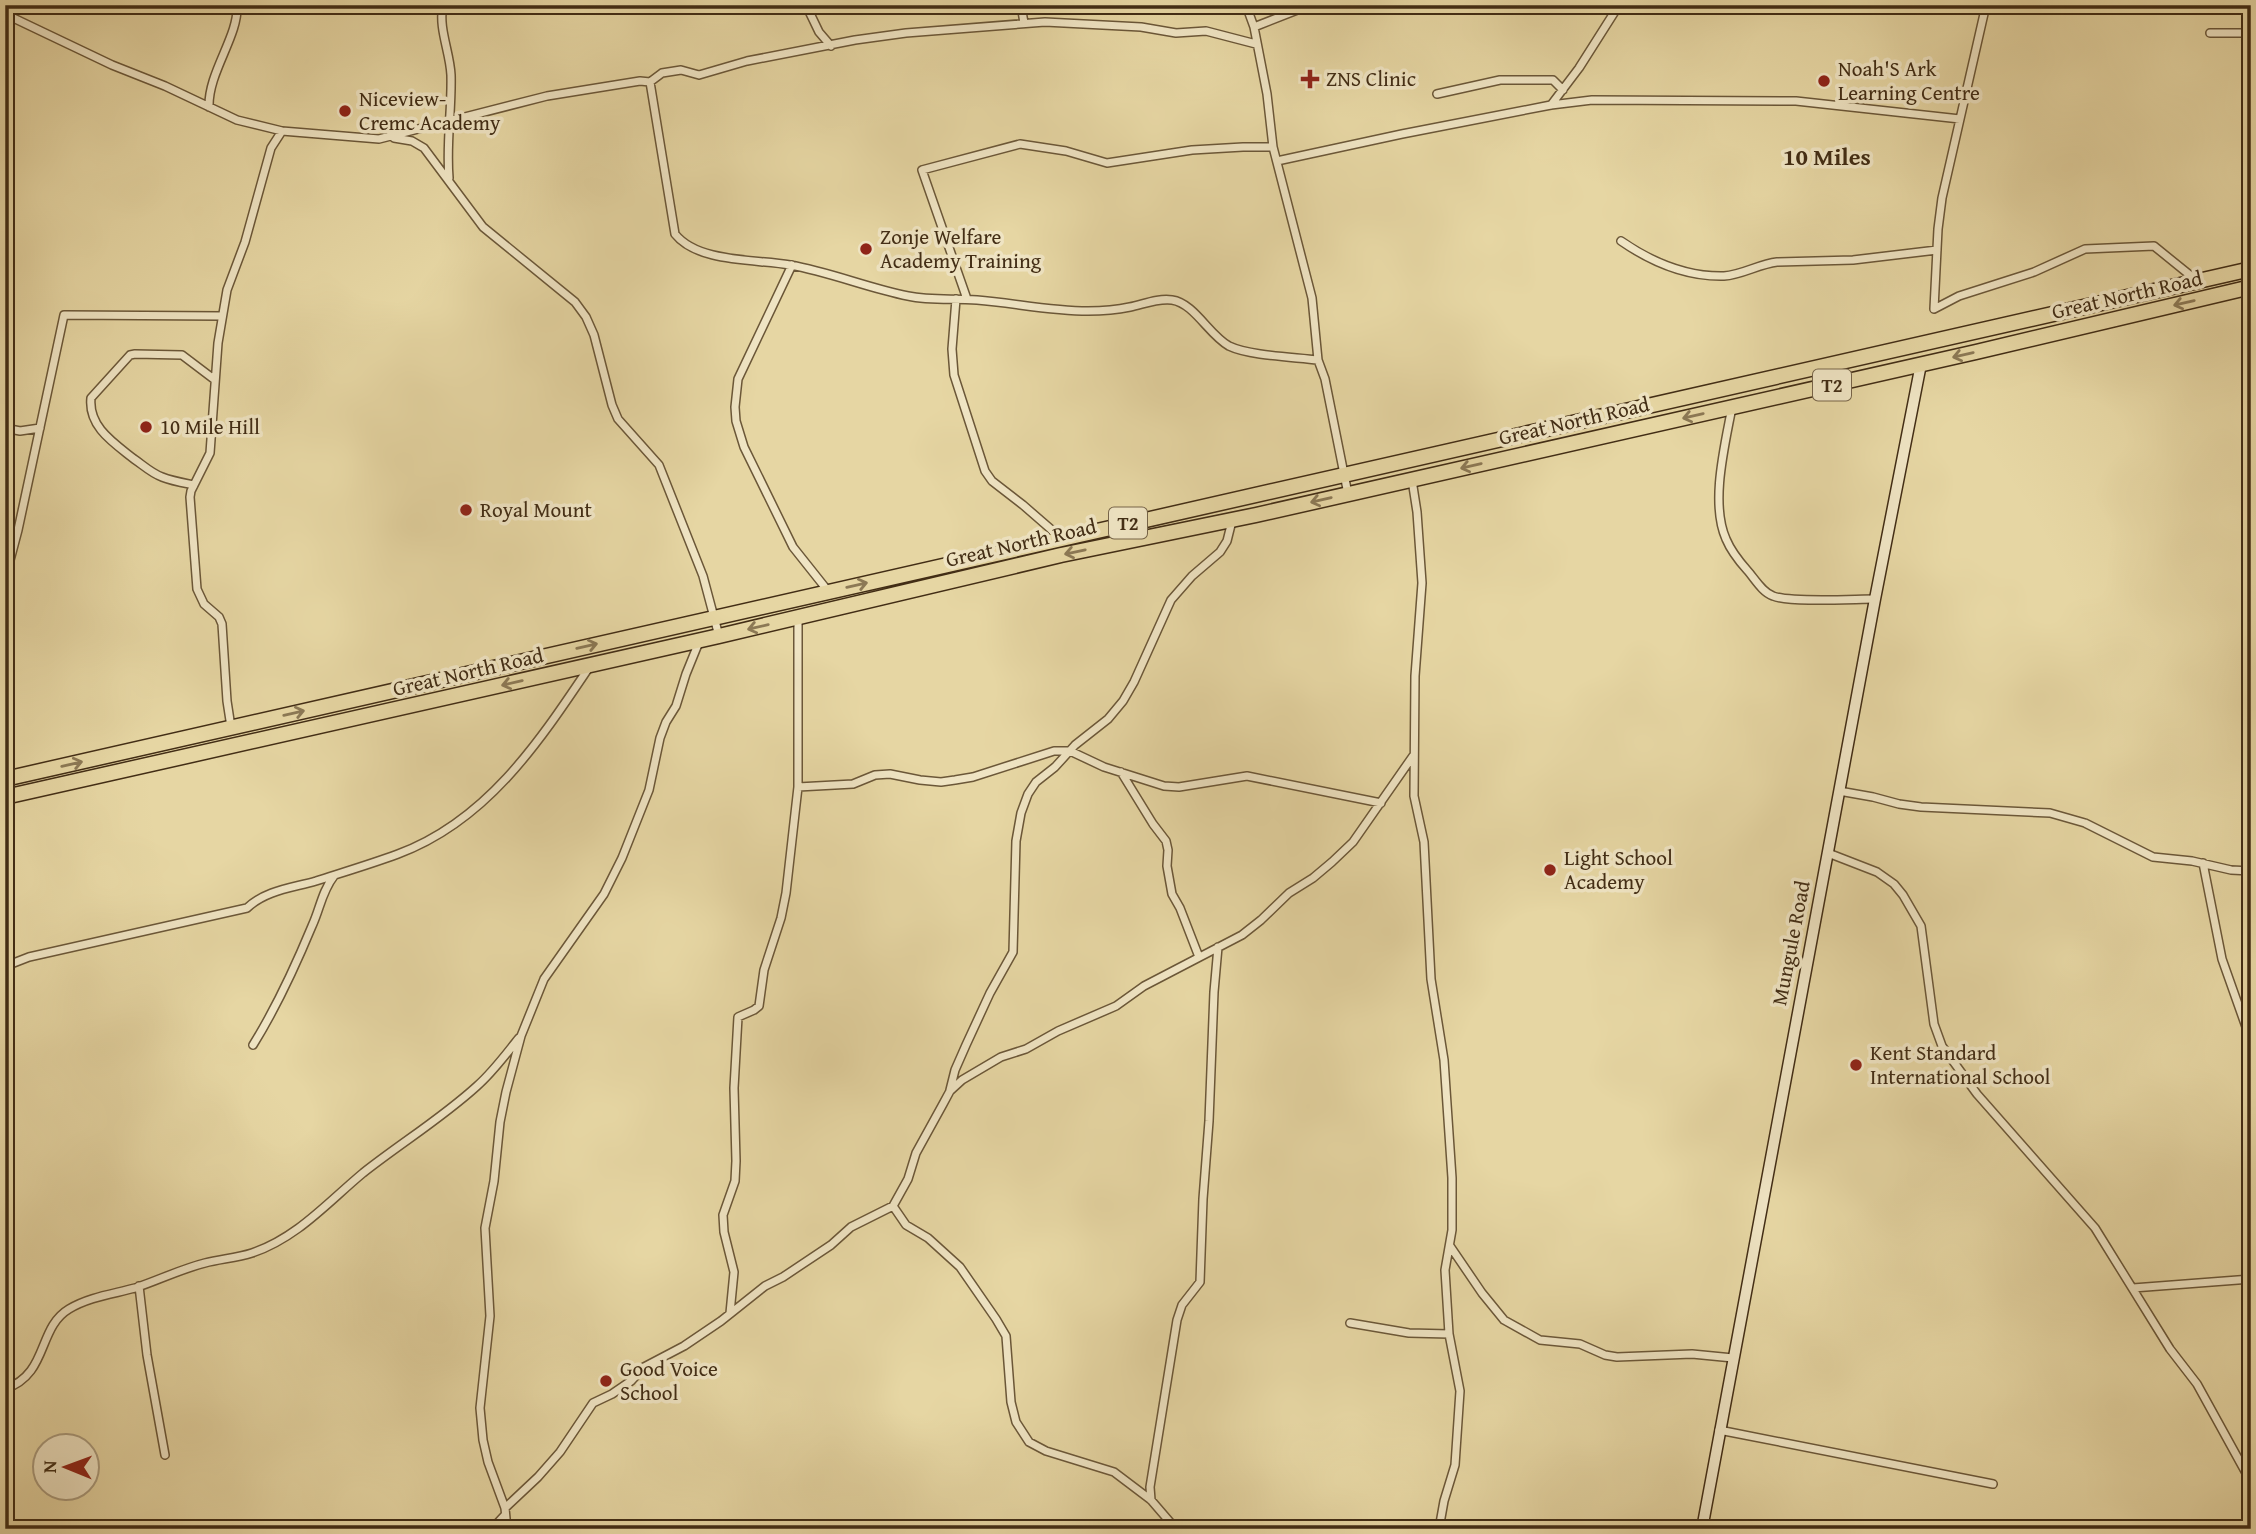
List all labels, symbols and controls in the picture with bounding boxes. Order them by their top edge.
place label: Noah'S Ark Learning Centre [1838,53,1980,108]
place label: ZNS Clinic [1326,63,1416,94]
marker: ZNS Clinic [1300,69,1320,89]
marker: Noah'S Ark Learning Centre [1816,73,1832,89]
place label: Niceview- Cremc Academy [359,83,501,138]
marker: Niceview- Cremc Academy [337,103,353,119]
district label: 10 Miles [1783,139,1871,174]
place label: Zonje Welfare Academy Training [880,221,1042,276]
marker: Zonje Welfare Academy Training [858,241,874,257]
street label: Great North Road [2049,262,2206,327]
one-way arrow [2173,296,2196,310]
one-way arrow [1952,349,1975,362]
road number: T2 [1813,370,1851,400]
street label: Great North Road [1496,388,1653,453]
one-way arrow [1682,410,1705,423]
place label: 10 Mile Hill [160,411,260,442]
marker: 10 Mile Hill [138,419,154,435]
one-way arrow [1460,460,1483,474]
place label: Royal Mount [480,494,592,525]
one-way arrow [1310,494,1333,507]
marker: Royal Mount [458,502,474,518]
road number: T2 [1109,508,1147,538]
street label: Great North Road [943,510,1100,575]
one-way arrow [1064,545,1087,559]
one-way arrow [845,577,868,591]
one-way arrow [747,621,770,634]
street label: Great North Road [390,639,547,704]
one-way arrow [575,639,598,652]
one-way arrow [502,678,524,691]
one-way arrow [282,706,305,719]
one-way arrow [60,756,83,770]
place label: Light School Academy [1564,842,1673,897]
marker: Light School Academy [1542,862,1558,878]
street label: Mungule Road [1763,877,1818,1008]
place label: Kent Standard International School [1870,1037,2051,1092]
marker: Kent Standard International School [1848,1057,1864,1073]
place label: Good Voice School [620,1353,718,1408]
marker: Good Voice School [598,1373,614,1389]
north arrow [32,1432,102,1502]
text: N [35,1460,63,1473]

